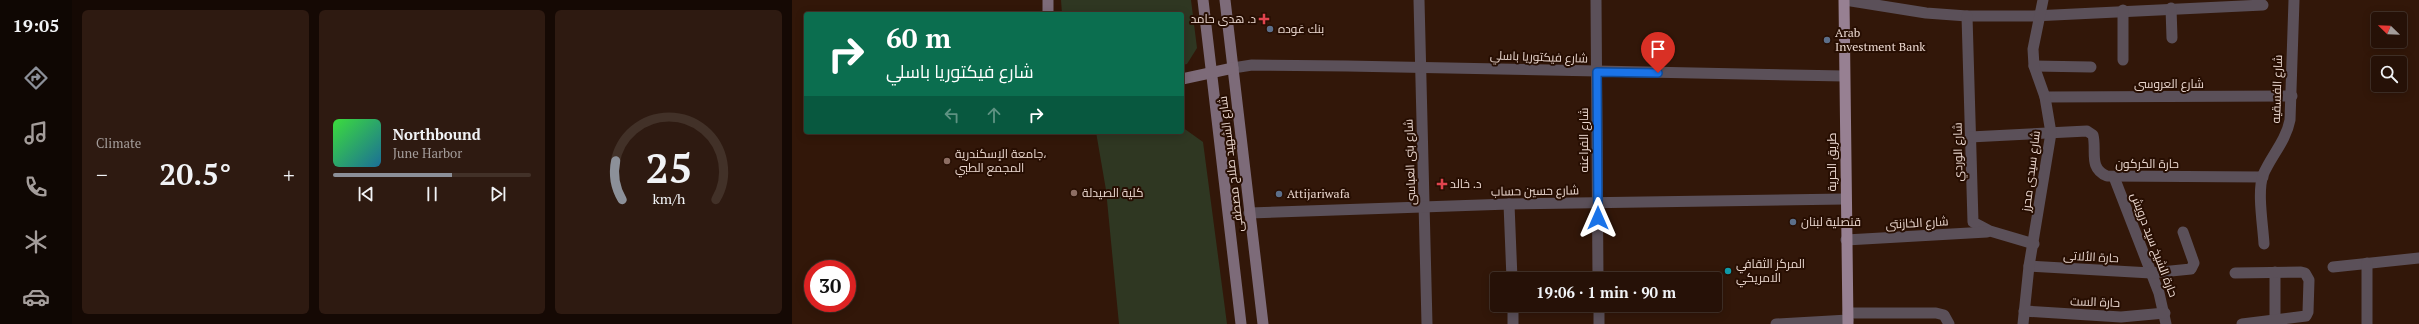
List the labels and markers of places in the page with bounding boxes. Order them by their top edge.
place label: د. هدى حامد [1190,11,1256,26]
marker: د. هدى حامد [1259,14,1269,24]
place label: بنك عَوده [1278,21,1324,36]
marker: بنك عَوده [1265,24,1275,34]
place label: Arab Investment Bank [1835,25,1926,54]
pin [1641,32,1675,73]
marker: Arab Investment Bank [1822,35,1832,45]
place label: جامعة الإسكندرية، المجمع الطبي [955,146,1046,178]
marker: جامعة الإسكندرية، المجمع الطبي [942,156,952,166]
place label: د. خالد [1450,176,1482,191]
marker: د. خالد [1437,179,1447,189]
place label: كلية الصيدلة [1082,185,1144,200]
place label: Attijariwafa [1287,186,1350,201]
marker: كلية الصيدلة [1069,188,1079,198]
marker: Attijariwafa [1274,189,1284,199]
place label: قنصلية لبنان [1801,214,1861,229]
marker: قنصلية لبنان [1788,217,1798,227]
place label: المركز الثقافي الامريكي [1736,256,1805,288]
marker: المركز الثقافي الامريكي [1723,266,1733,276]

